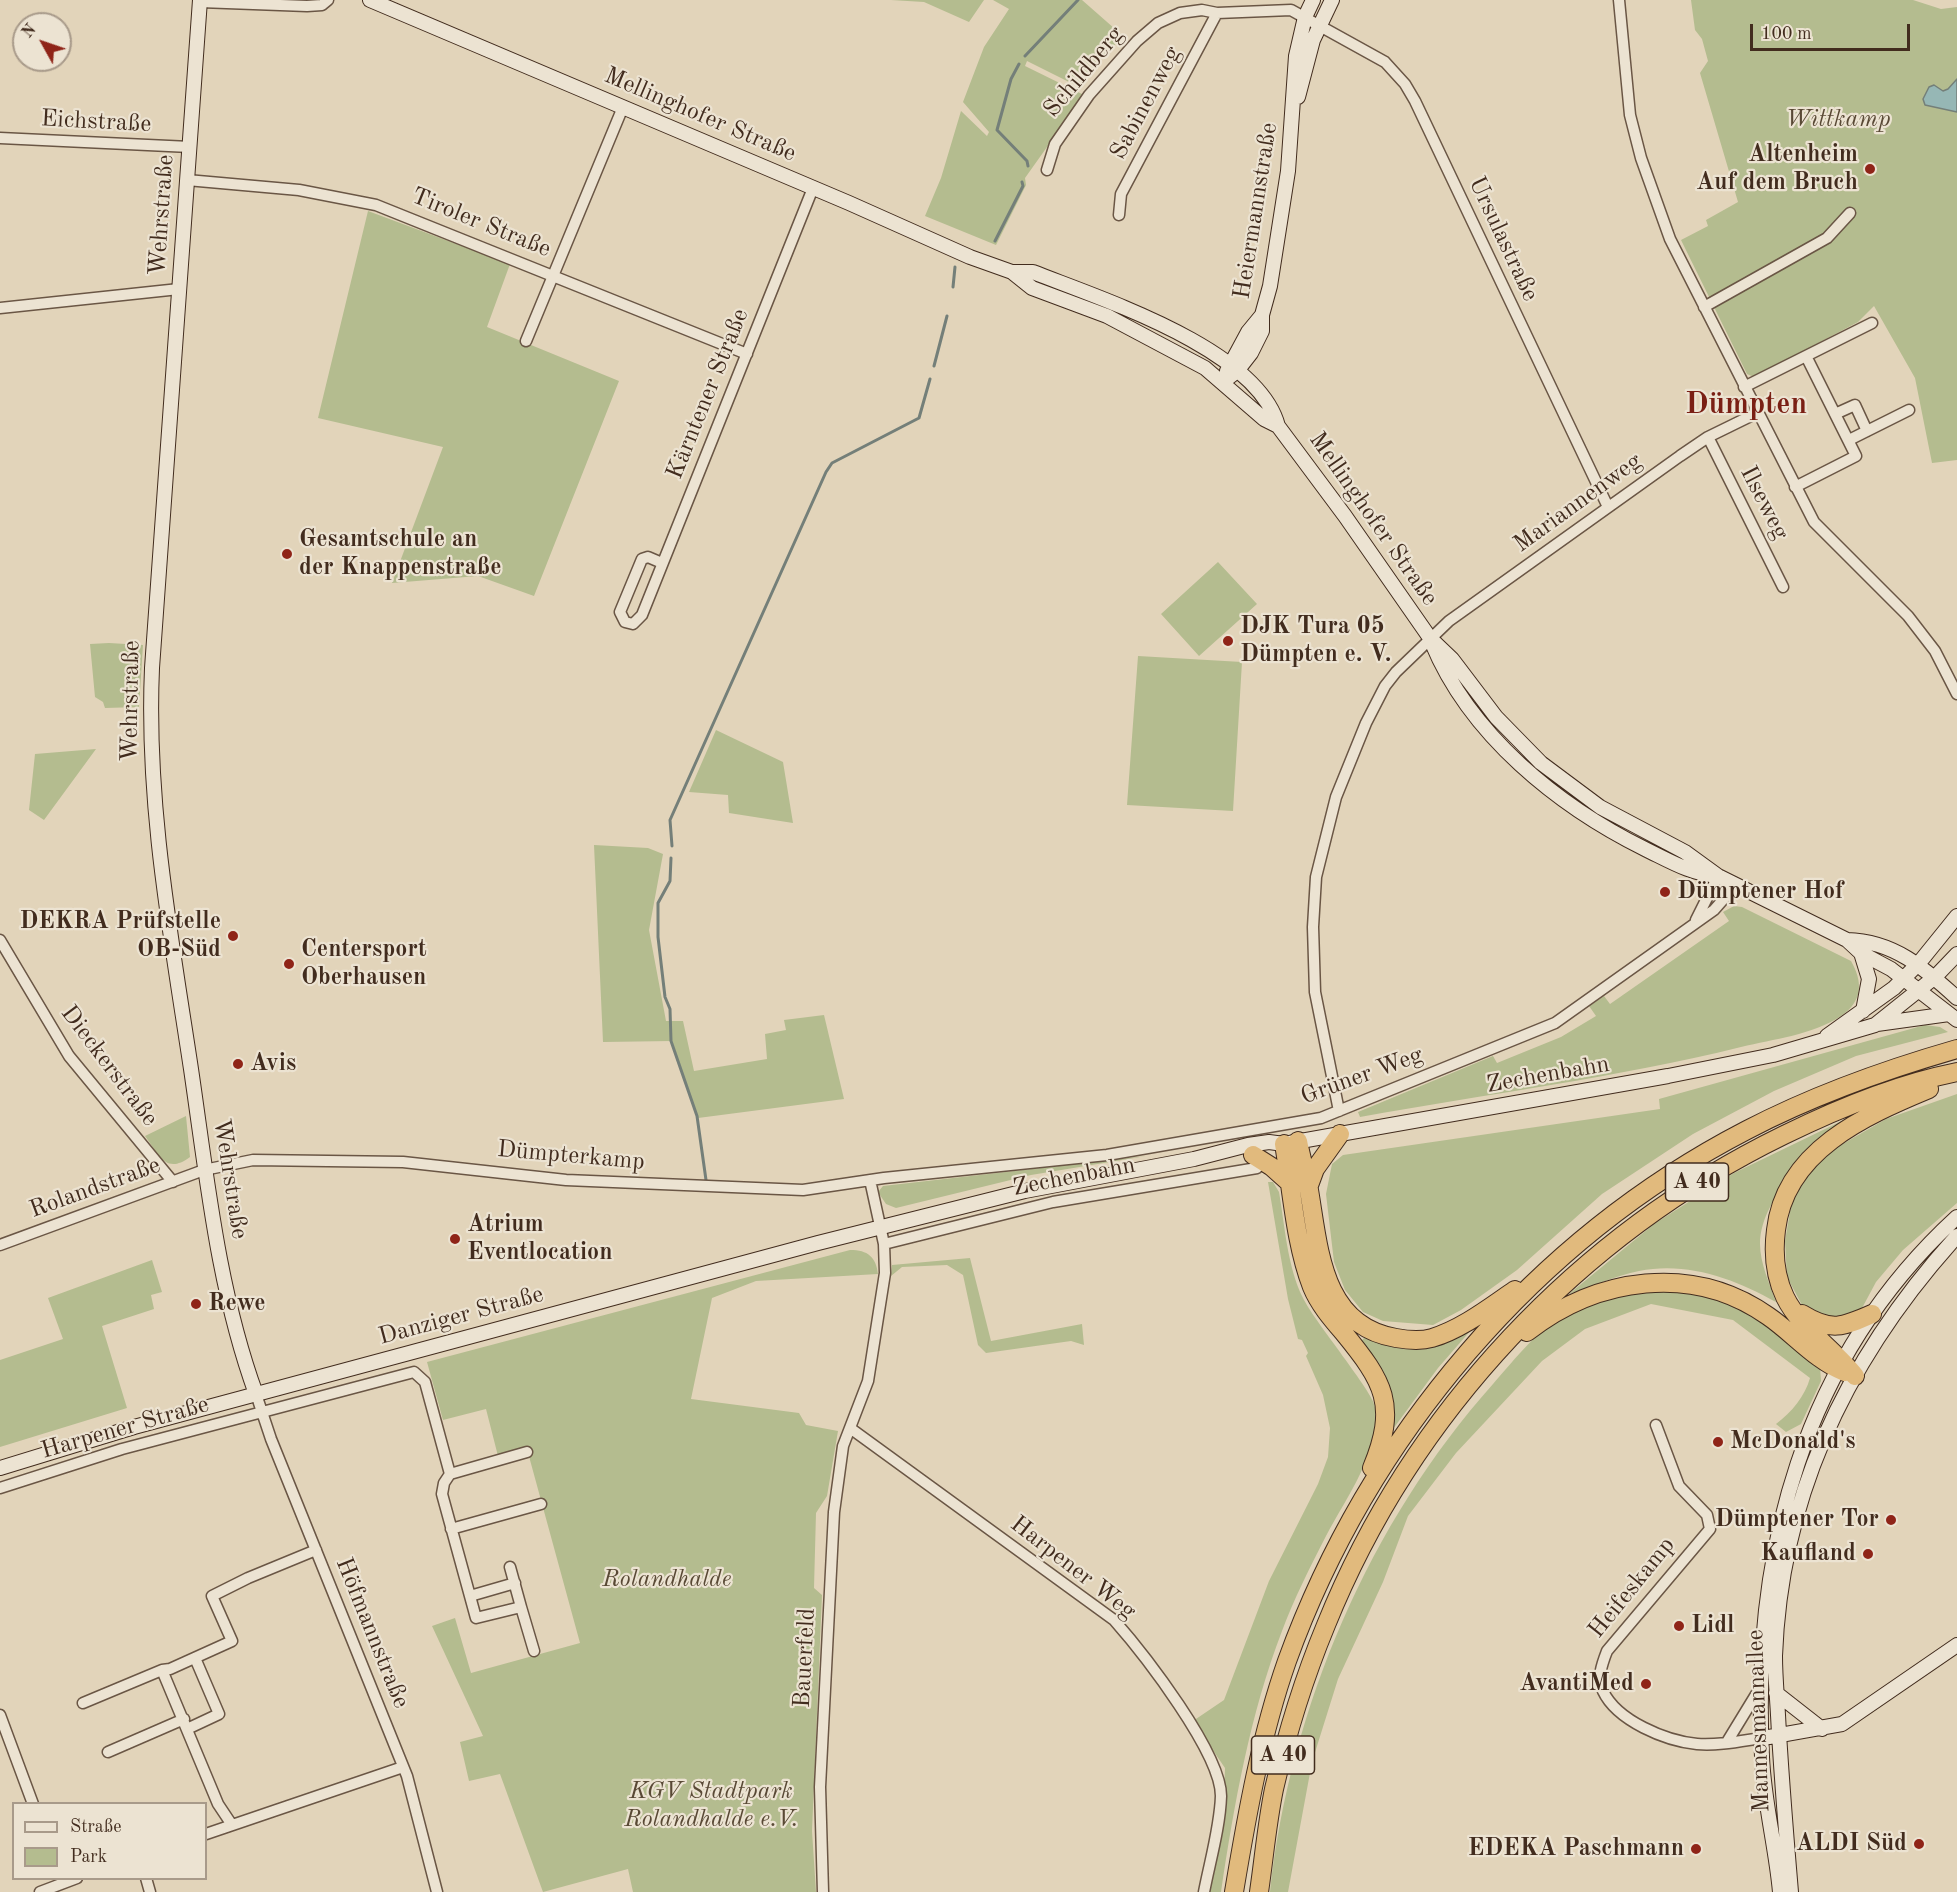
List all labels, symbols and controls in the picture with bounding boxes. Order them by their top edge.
north arrow [12,12,72,72]
scale bar [1753,12,1914,50]
street label: Schildberg [1038,21,1130,123]
text: N [20,22,40,42]
text: 100 m [1761,25,1812,43]
street label: Sabinenweg [1104,42,1188,164]
street label: Mellinghofer Straße [600,62,800,168]
street label: Eichstraße [40,105,152,139]
park label: Wittkamp [1785,106,1891,134]
street label: Heiermannstraße [1228,121,1284,301]
place label: Altenheim Auf dem Bruch [1696,141,1858,197]
street label: Wehrstraße [143,153,181,277]
marker: Altenheim Auf dem Bruch [1863,162,1877,176]
street label: Ursulastraße [1462,172,1544,306]
street label: Tiroler Straße [407,182,555,264]
street label: Kärntener Straße [661,304,755,484]
district label: Dümpten [1685,387,1807,423]
street label: Mellinghofer Straße [1302,427,1444,611]
street label: Mariannenweg [1508,447,1648,559]
street label: Ilseweg [1733,461,1795,545]
place label: Gesamtschule an der Knappenstraße [299,526,502,582]
marker: Gesamtschule an der Knappenstraße [280,547,294,561]
place label: DJK Tura 05 Dümpten e. V. [1240,613,1391,669]
marker: DJK Tura 05 Dümpten e. V. [1221,634,1235,648]
street label: Wehrstraße [116,640,146,762]
place label: Dümptener Hof [1677,878,1843,906]
marker: Dümptener Hof [1658,885,1672,899]
place label: DEKRA Prüfstelle OB-Süd [19,908,221,964]
marker: DEKRA Prüfstelle OB-Süd [226,929,240,943]
place label: Centersport Oberhausen [301,936,427,992]
marker: Centersport Oberhausen [282,957,296,971]
street label: Dieckerstraße [54,1000,164,1132]
street label: Grüner Weg [1297,1041,1427,1111]
place label: Avis [250,1050,296,1078]
street label: Zechenbahn [1484,1050,1612,1100]
marker: Avis [231,1057,245,1071]
street label: Wehrstraße [206,1117,254,1241]
street label: Dümpterkamp [496,1135,646,1177]
street label: Rolandstraße [26,1151,164,1225]
street label: Zechenbahn [1010,1151,1138,1203]
road number: A 40 [1666,1163,1728,1201]
place label: Atrium Eventlocation [467,1211,613,1267]
marker: Atrium Eventlocation [448,1232,462,1246]
street label: Danziger Straße [375,1280,547,1352]
place label: Rewe [208,1290,265,1318]
marker: Rewe [189,1297,203,1311]
street label: Harpener Straße [38,1390,212,1466]
place label: McDonald's [1730,1428,1855,1456]
marker: McDonald's [1711,1435,1725,1449]
place label: Dümptener Tor [1715,1506,1879,1534]
street label: Harpener Weg [1004,1510,1142,1626]
marker: Dümptener Tor [1884,1513,1898,1527]
street label: Heifeskamp [1583,1532,1681,1644]
place label: Kaufland [1760,1540,1856,1568]
marker: Kaufland [1861,1547,1875,1561]
street label: Höfmannstraße [329,1554,415,1712]
park label: Rolandhalde [602,1566,732,1594]
street label: Bauerfeld [788,1607,822,1709]
place label: Lidl [1691,1612,1734,1640]
marker: Lidl [1672,1619,1686,1633]
street label: Mannesmannallee [1741,1629,1777,1813]
place label: AvantiMed [1519,1670,1634,1698]
marker: AvantiMed [1639,1677,1653,1691]
road number: A 40 [1252,1736,1314,1774]
park label: KGV Stadtpark Rolandhalde e.V. [624,1778,798,1834]
legend [12,1802,207,1880]
text: Straße [70,1818,121,1836]
place label: ALDI Süd [1796,1830,1907,1858]
place label: EDEKA Paschmann [1468,1835,1684,1863]
marker: ALDI Süd [1912,1837,1926,1851]
marker: EDEKA Paschmann [1689,1842,1703,1856]
text: Park [70,1848,107,1866]

